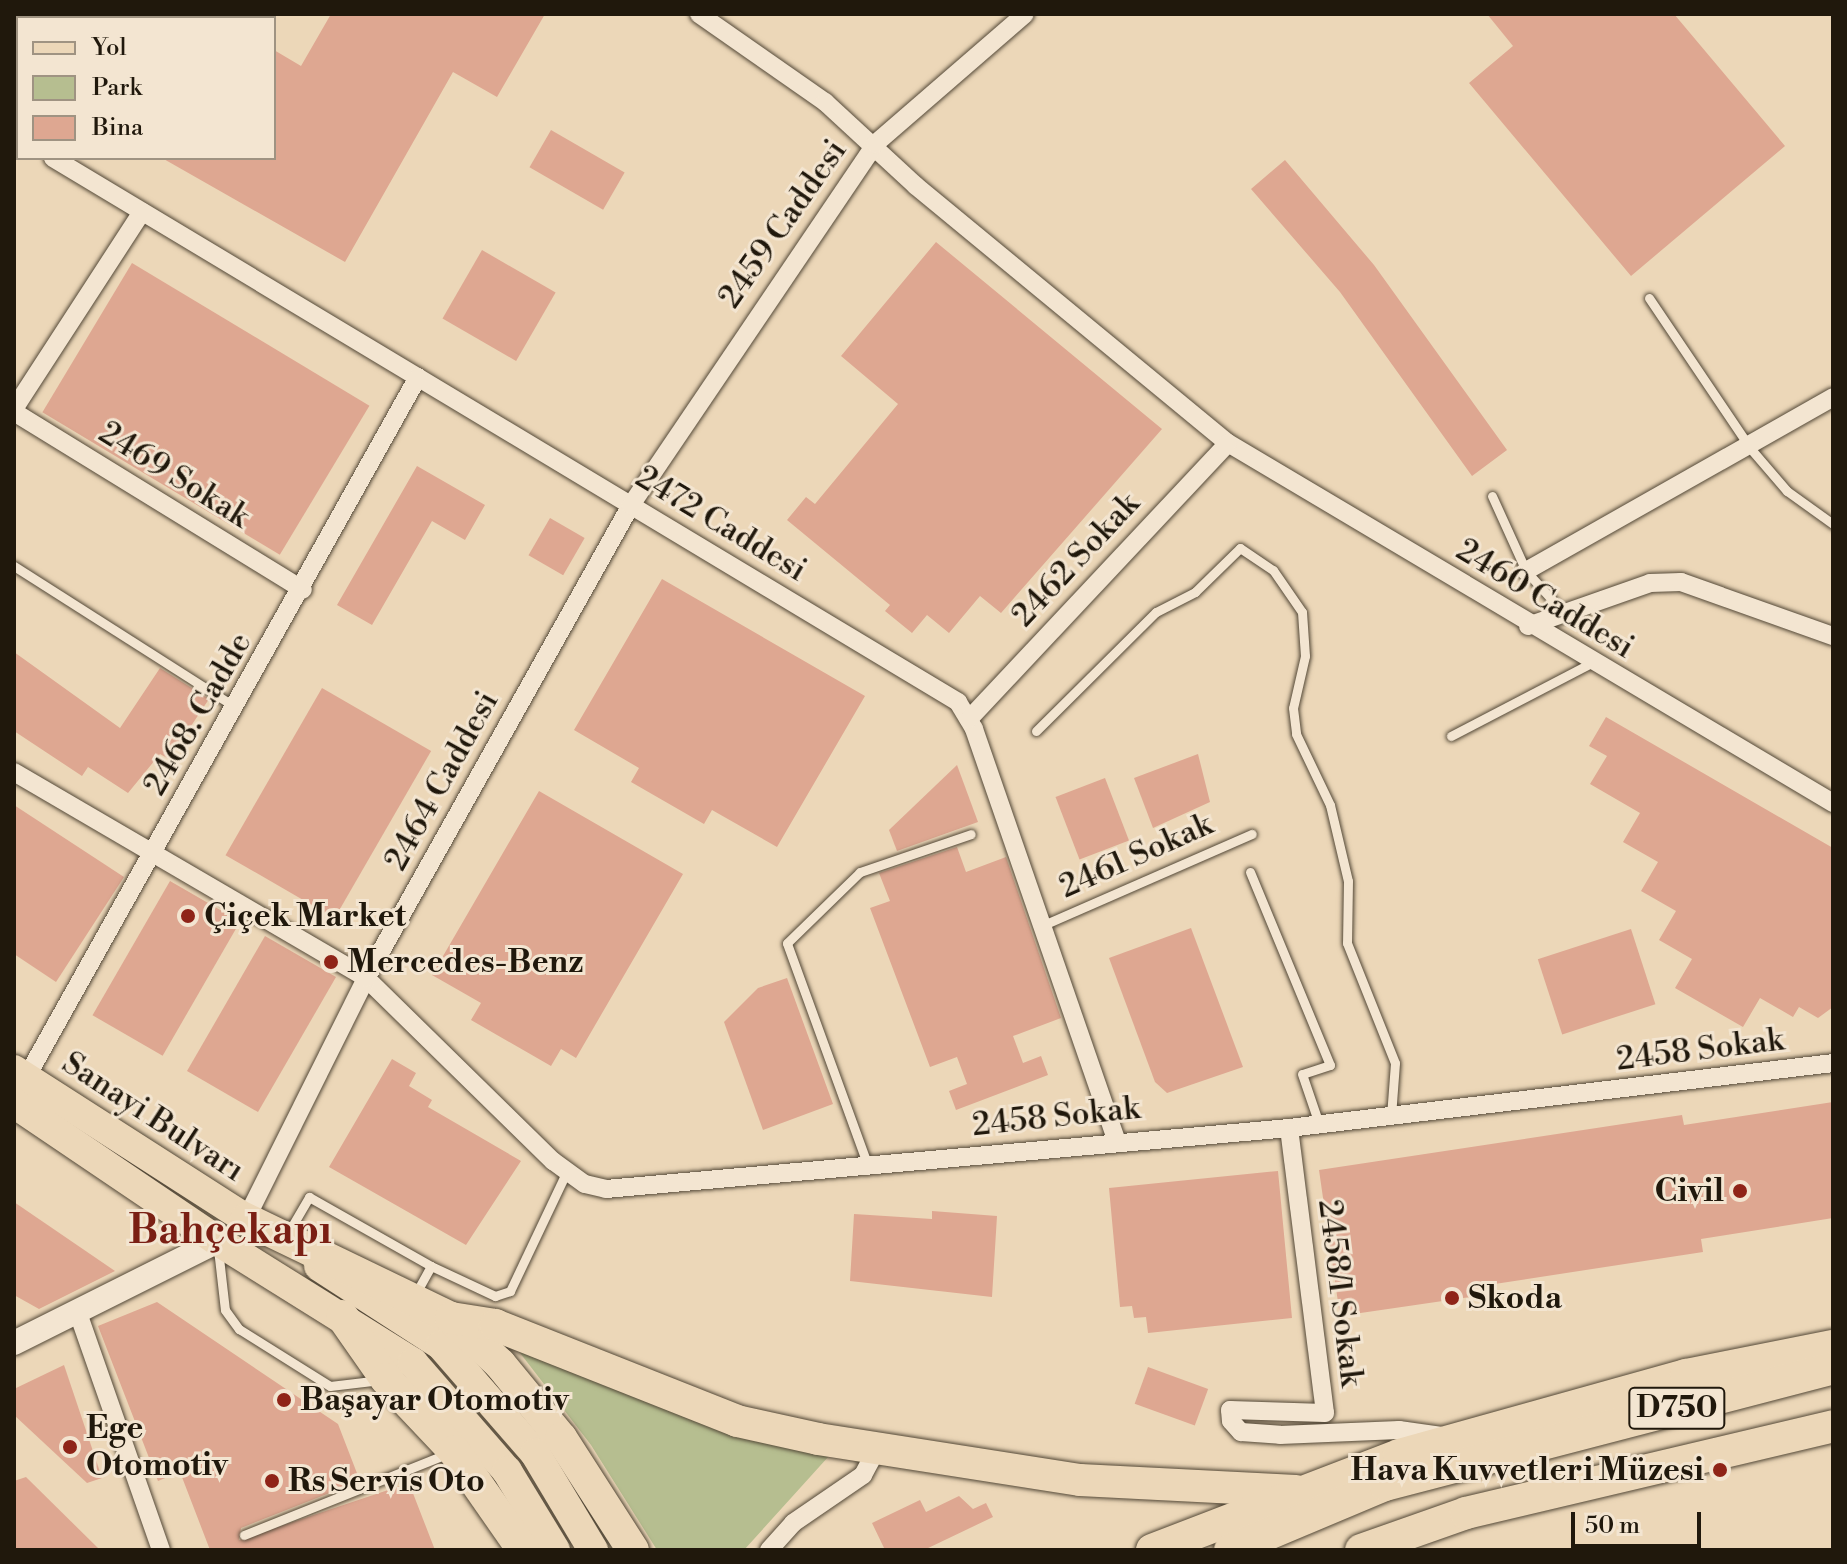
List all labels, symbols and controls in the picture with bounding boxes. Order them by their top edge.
legend [16,16,276,160]
text: Yol [92,33,127,63]
text: Park [92,73,142,103]
text: Bina [92,113,143,143]
street label: 2459 Caddesi [711,133,855,315]
street label: 2469 Sokak [92,414,256,536]
street label: 2472 Caddesi [629,458,813,590]
street label: 2462 Sokak [1004,485,1148,635]
street label: 2460 Caddesi [1449,531,1641,667]
street label: 2468. Cadde [136,626,260,802]
street label: 2464 Caddesi [377,685,507,877]
street label: 2461 Sokak [1054,805,1218,907]
place label: Çiçek Market [204,897,406,935]
marker: Çiçek Market [179,907,197,925]
place label: Mercedes-Benz [347,943,583,981]
marker: Mercedes-Benz [322,953,340,971]
street label: 2458 Sokak [1614,1021,1786,1079]
street label: Sanayi Bulvarı [55,1044,251,1190]
street label: 2458 Sokak [970,1089,1142,1145]
place label: Civil [1655,1172,1724,1210]
marker: Civil [1731,1182,1749,1200]
street label: 2458/1 Sokak [1309,1197,1371,1389]
district label: Bahçekapı [128,1207,332,1255]
place label: Skoda [1468,1279,1562,1317]
marker: Skoda [1443,1289,1461,1307]
place label: Başayar Otomotiv [300,1381,569,1419]
road number: D750 [1627,1382,1727,1434]
marker: Başayar Otomotiv [275,1391,293,1409]
place label: Ege Otomotiv [86,1410,228,1485]
marker: Ege Otomotiv [61,1438,79,1456]
place label: Hava Kuvvetleri Müzesi [1351,1451,1704,1489]
marker: Hava Kuvvetleri Müzesi [1711,1461,1729,1479]
place label: Rs Servis Oto [288,1462,485,1500]
marker: Rs Servis Oto [263,1472,281,1490]
scale bar [1575,1496,1705,1546]
text: 50 m [1585,1511,1640,1541]

